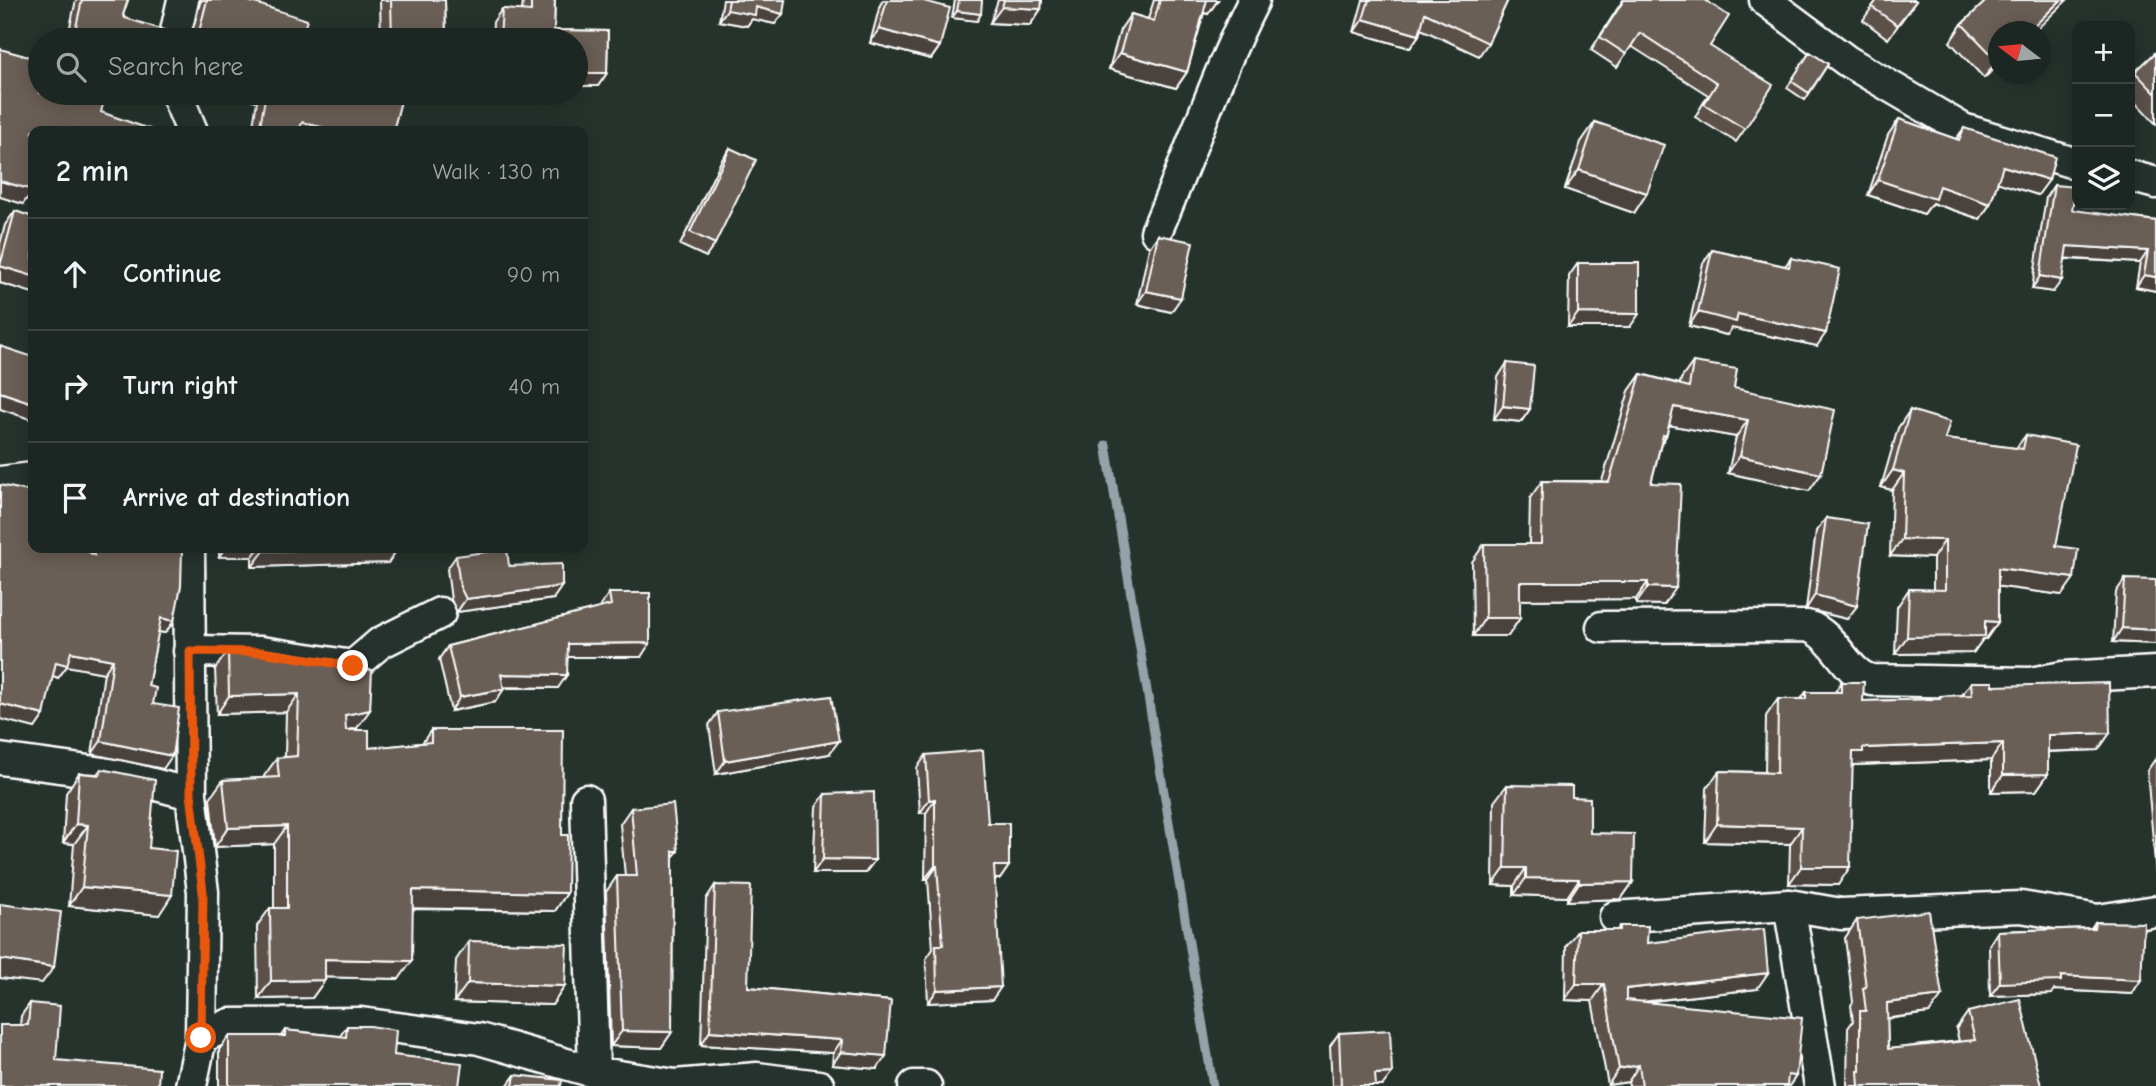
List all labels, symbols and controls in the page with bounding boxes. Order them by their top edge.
north arrow [1988,21,2051,84]
map controls [2072,21,2135,210]
button: + [2072,21,2135,84]
search box [28,28,588,105]
icon: search [52,48,90,86]
text: Search here [108,52,243,82]
button: − [2072,84,2135,147]
button: layers [2072,147,2135,210]
text: 2 min [56,154,129,189]
text: Walk · 130 m [433,158,560,185]
icon: ahead [56,255,94,293]
text: Continue [123,259,221,289]
text: 90 m [507,261,560,288]
icon: right [56,367,94,405]
text: Turn right [123,371,237,401]
text: 40 m [508,373,560,400]
icon: arrive [56,479,94,517]
text: Arrive at destination [123,483,350,513]
route end [337,650,368,681]
route start [185,1022,216,1053]

